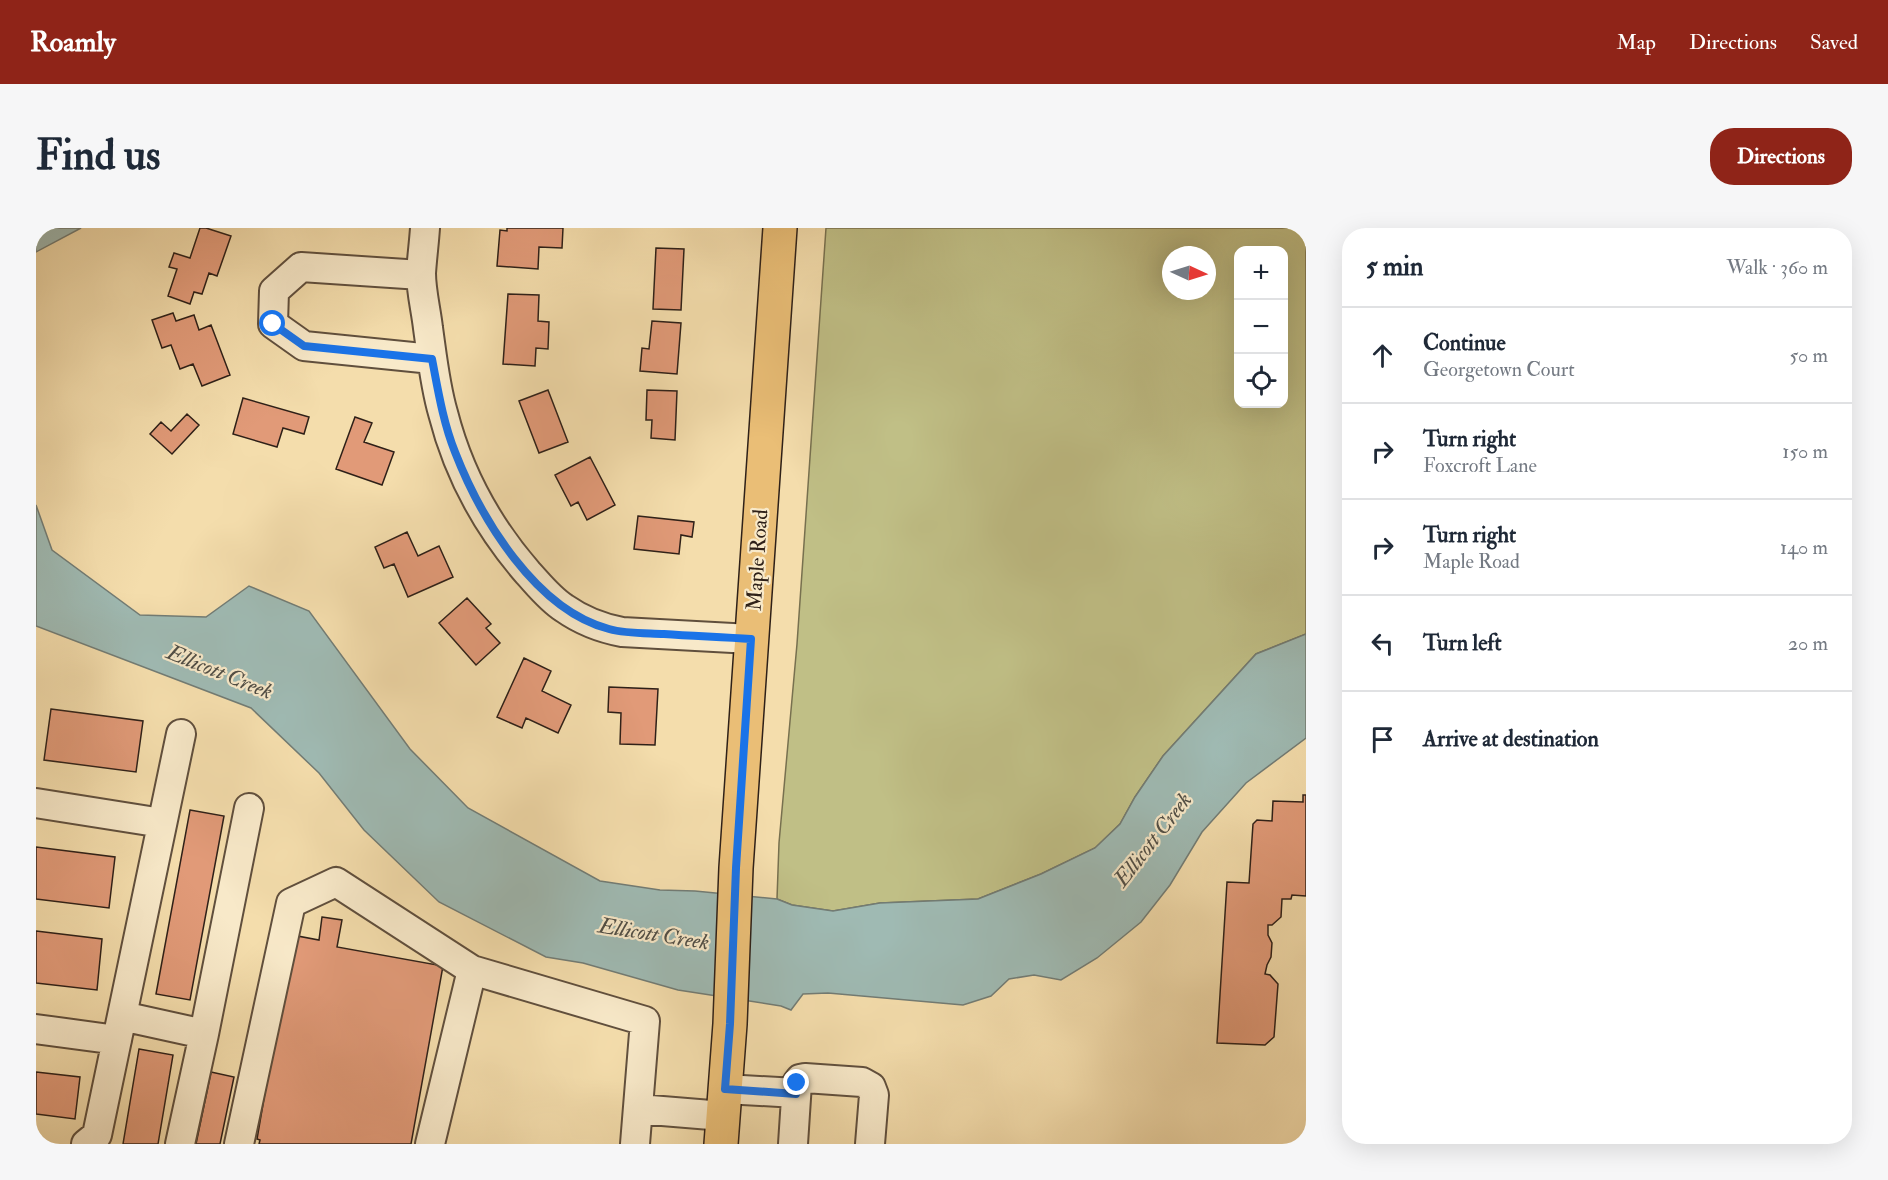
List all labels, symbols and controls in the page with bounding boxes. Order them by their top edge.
text: Roamly [30,25,116,60]
text: Map [1616,29,1656,56]
text: Directions [1689,29,1777,56]
text: Saved [1810,29,1858,56]
button: Directions [1710,128,1852,185]
text: Find us [36,130,160,182]
north arrow [1162,246,1216,300]
map controls [1234,246,1288,408]
button: + [1234,246,1288,300]
text: 5 min [1366,251,1423,283]
text: Walk · 360 m [1726,255,1828,280]
button: − [1234,300,1288,354]
route start [259,310,285,336]
text: Continue [1423,329,1506,357]
icon: ahead [1366,339,1399,372]
text: 50 m [1789,343,1828,368]
button: locate [1234,354,1288,408]
text: Georgetown Court [1423,357,1575,382]
text: Turn right [1423,425,1516,453]
icon: right [1366,435,1399,468]
text: 150 m [1782,439,1828,464]
text: Foxcroft Lane [1423,453,1537,478]
street label: Maple Road [740,508,775,612]
text: Turn right [1423,521,1516,549]
icon: right [1366,531,1399,564]
text: 140 m [1780,535,1828,560]
text: Maple Road [1423,549,1520,574]
icon: left [1366,627,1399,660]
text: Turn left [1423,629,1502,657]
text: 20 m [1788,631,1828,656]
water label: Ellicott Creek [161,637,277,706]
icon: arrive [1366,723,1399,756]
text: Arrive at destination [1423,725,1599,753]
water label: Ellicott Creek [1106,787,1198,894]
water label: Ellicott Creek [594,911,711,957]
route end [783,1069,809,1095]

